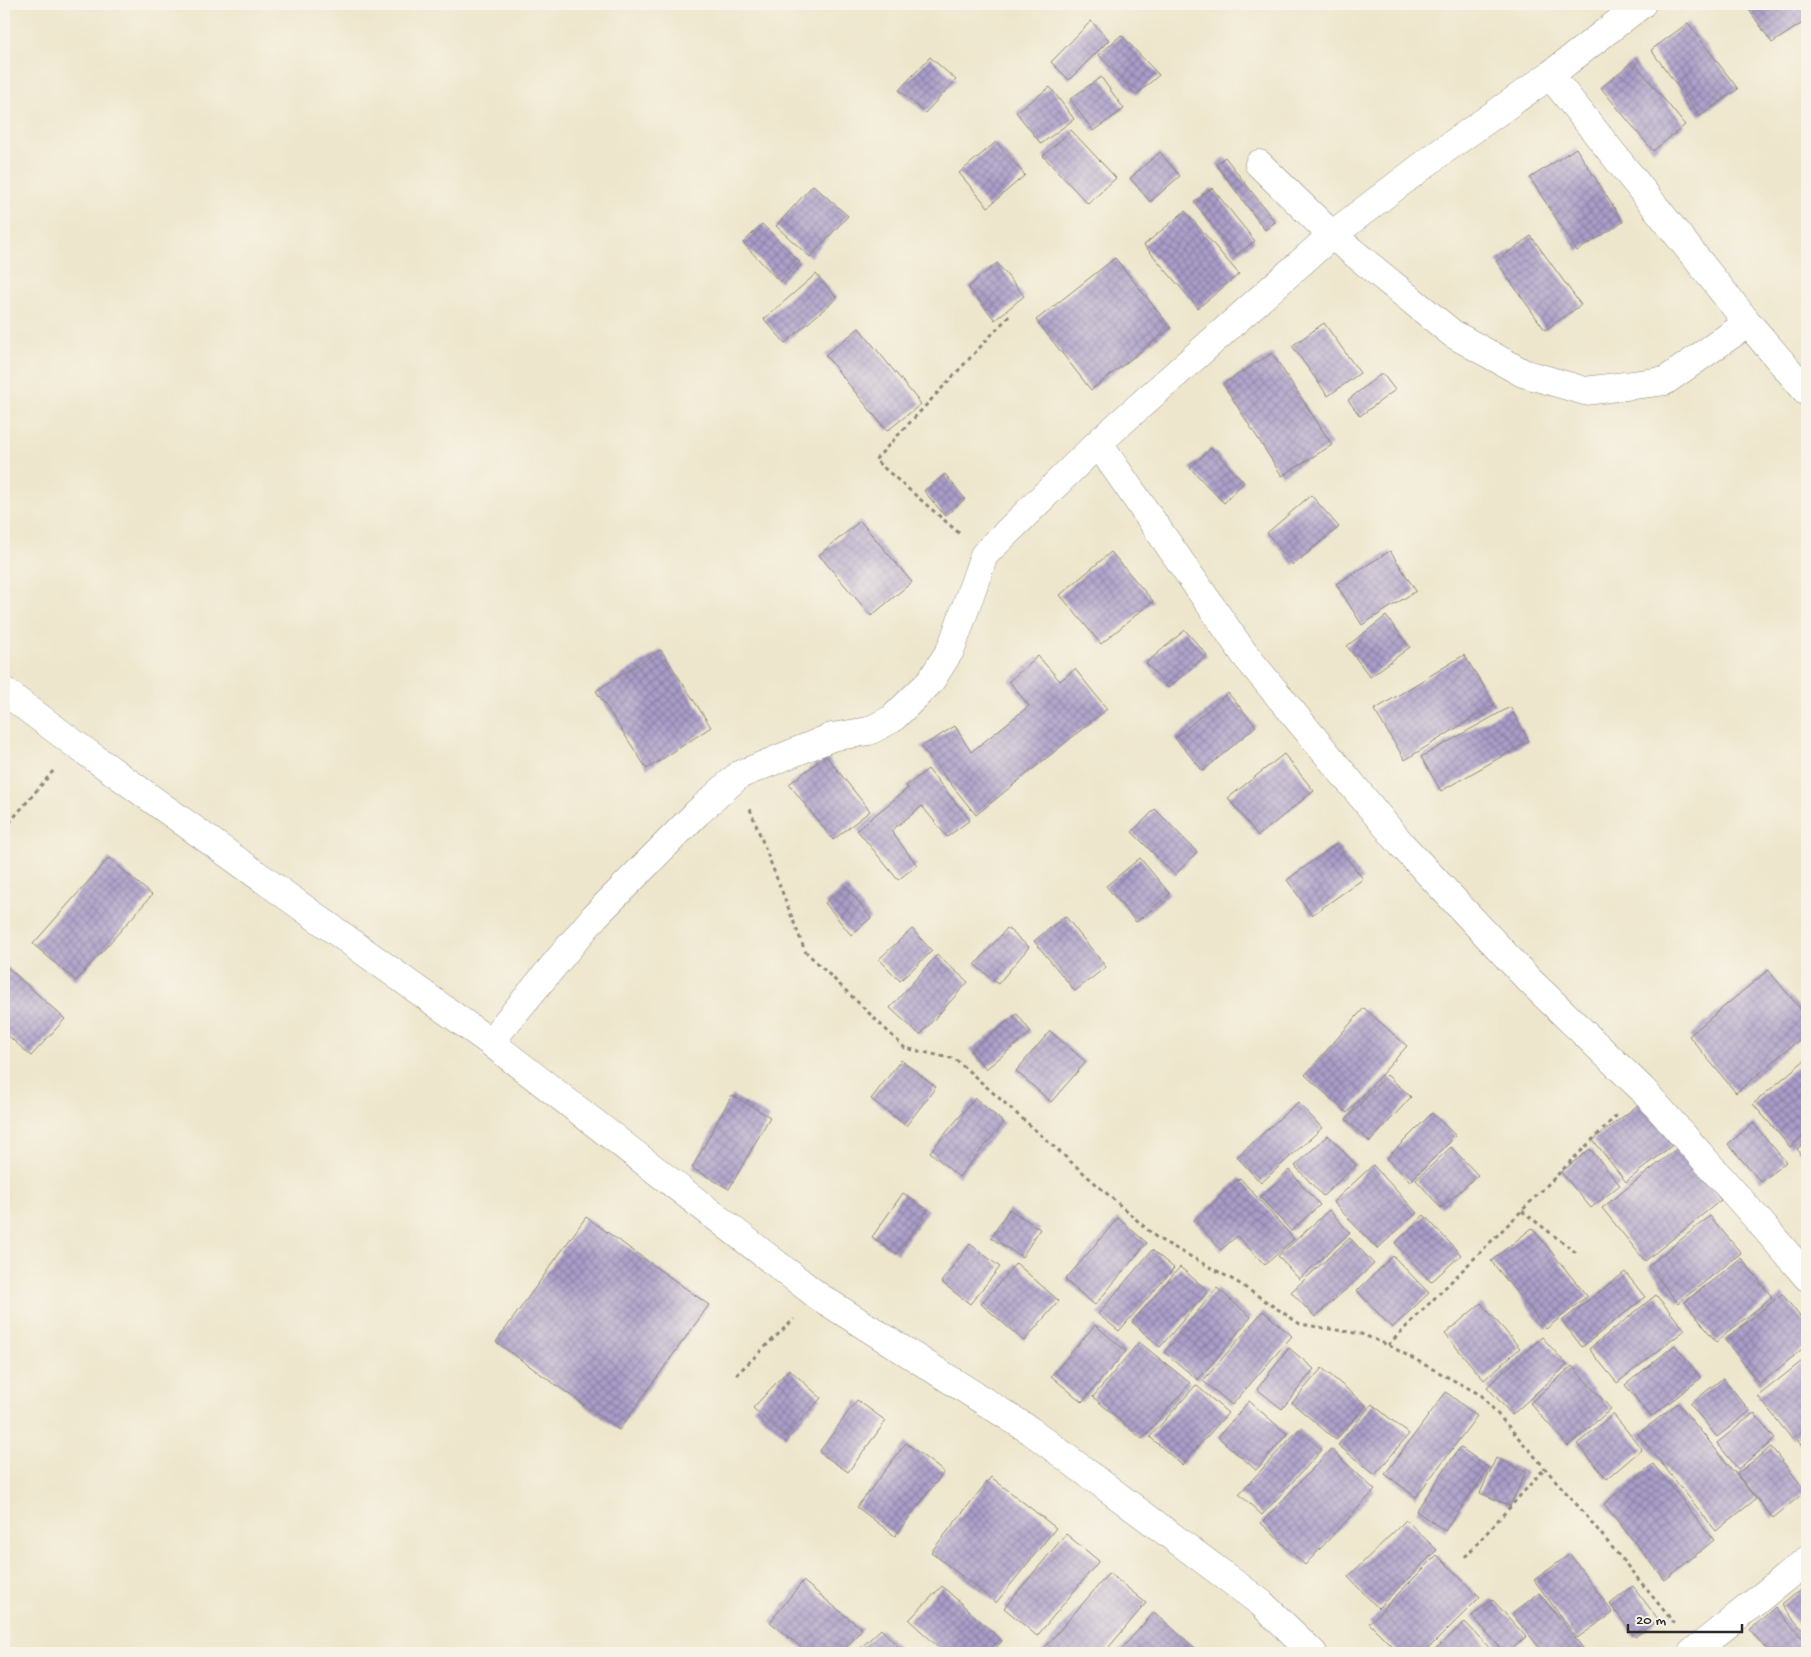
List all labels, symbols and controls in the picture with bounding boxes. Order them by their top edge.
scale bar [1628,1602,1742,1634]
text: 20 m [1636,1612,1666,1630]

